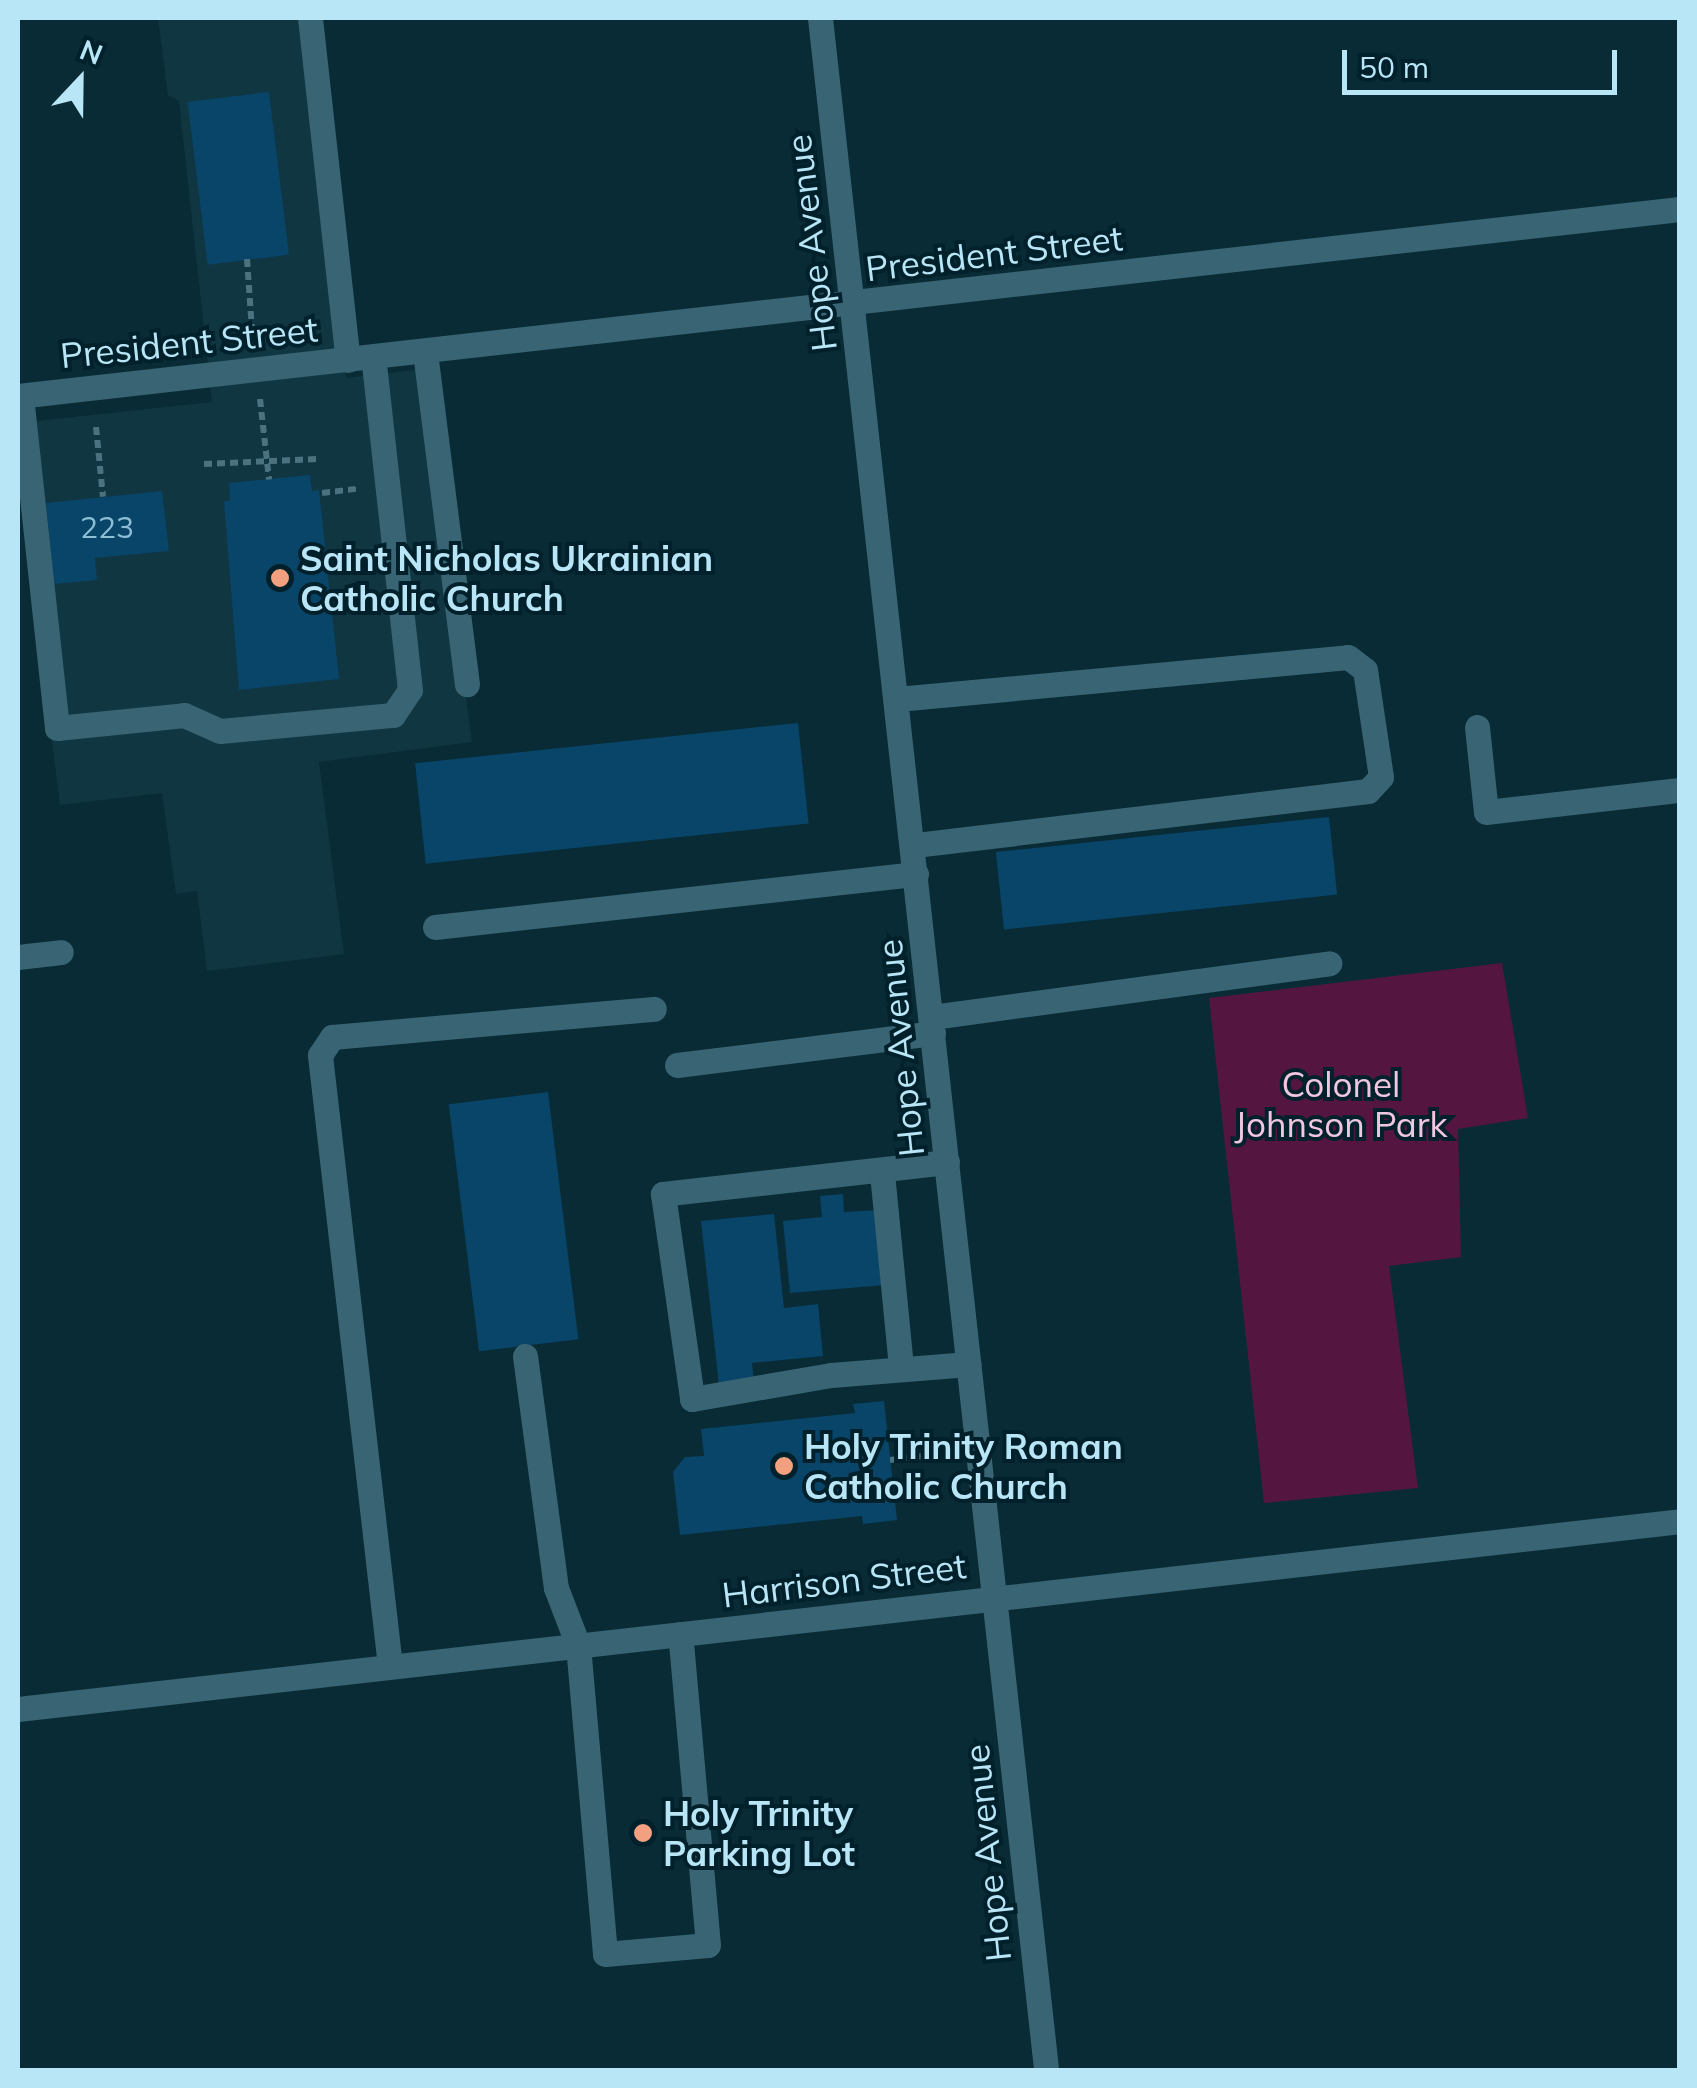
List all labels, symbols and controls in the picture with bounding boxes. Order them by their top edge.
north arrow [30,30,130,130]
scale bar [1347,30,1622,92]
text: N [75,32,108,72]
text: 50 m [1359,48,1429,86]
street label: Hope Avenue [777,132,845,354]
street label: President Street [863,216,1125,290]
street label: President Street [58,308,320,376]
house number: 223 [80,509,134,545]
place label: Saint Nicholas Ukrainian Catholic Church [300,537,713,619]
marker: Saint Nicholas Ukrainian Catholic Church [269,567,291,589]
street label: Hope Avenue [868,937,932,1159]
park label: Colonel Johnson Park [1234,1063,1448,1145]
place label: Holy Trinity Roman Catholic Church [804,1425,1123,1507]
marker: Holy Trinity Roman Catholic Church [773,1455,795,1477]
street label: Harrison Street [720,1544,968,1616]
street label: Hope Avenue [955,1742,1019,1964]
place label: Holy Trinity Parking Lot [663,1792,855,1874]
marker: Holy Trinity Parking Lot [632,1822,654,1844]

